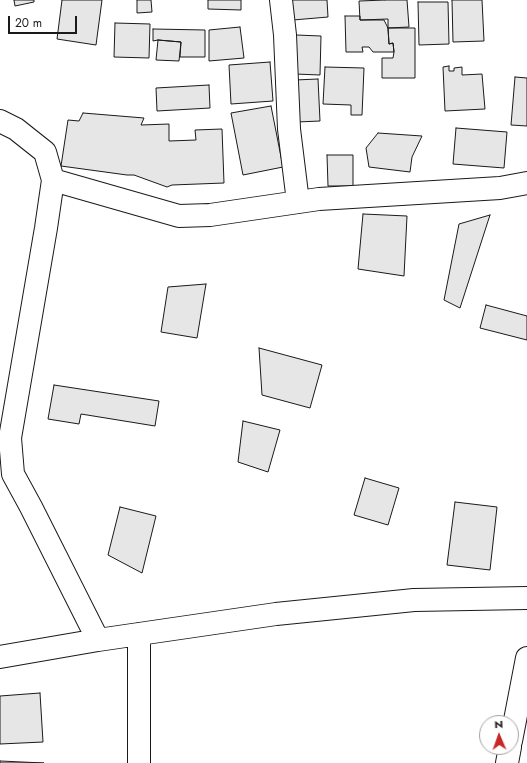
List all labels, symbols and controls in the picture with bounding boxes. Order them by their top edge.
scale bar [10,8,79,34]
text: 20 m [15,14,42,32]
north arrow [479,715,519,755]
text: N [494,716,503,732]

